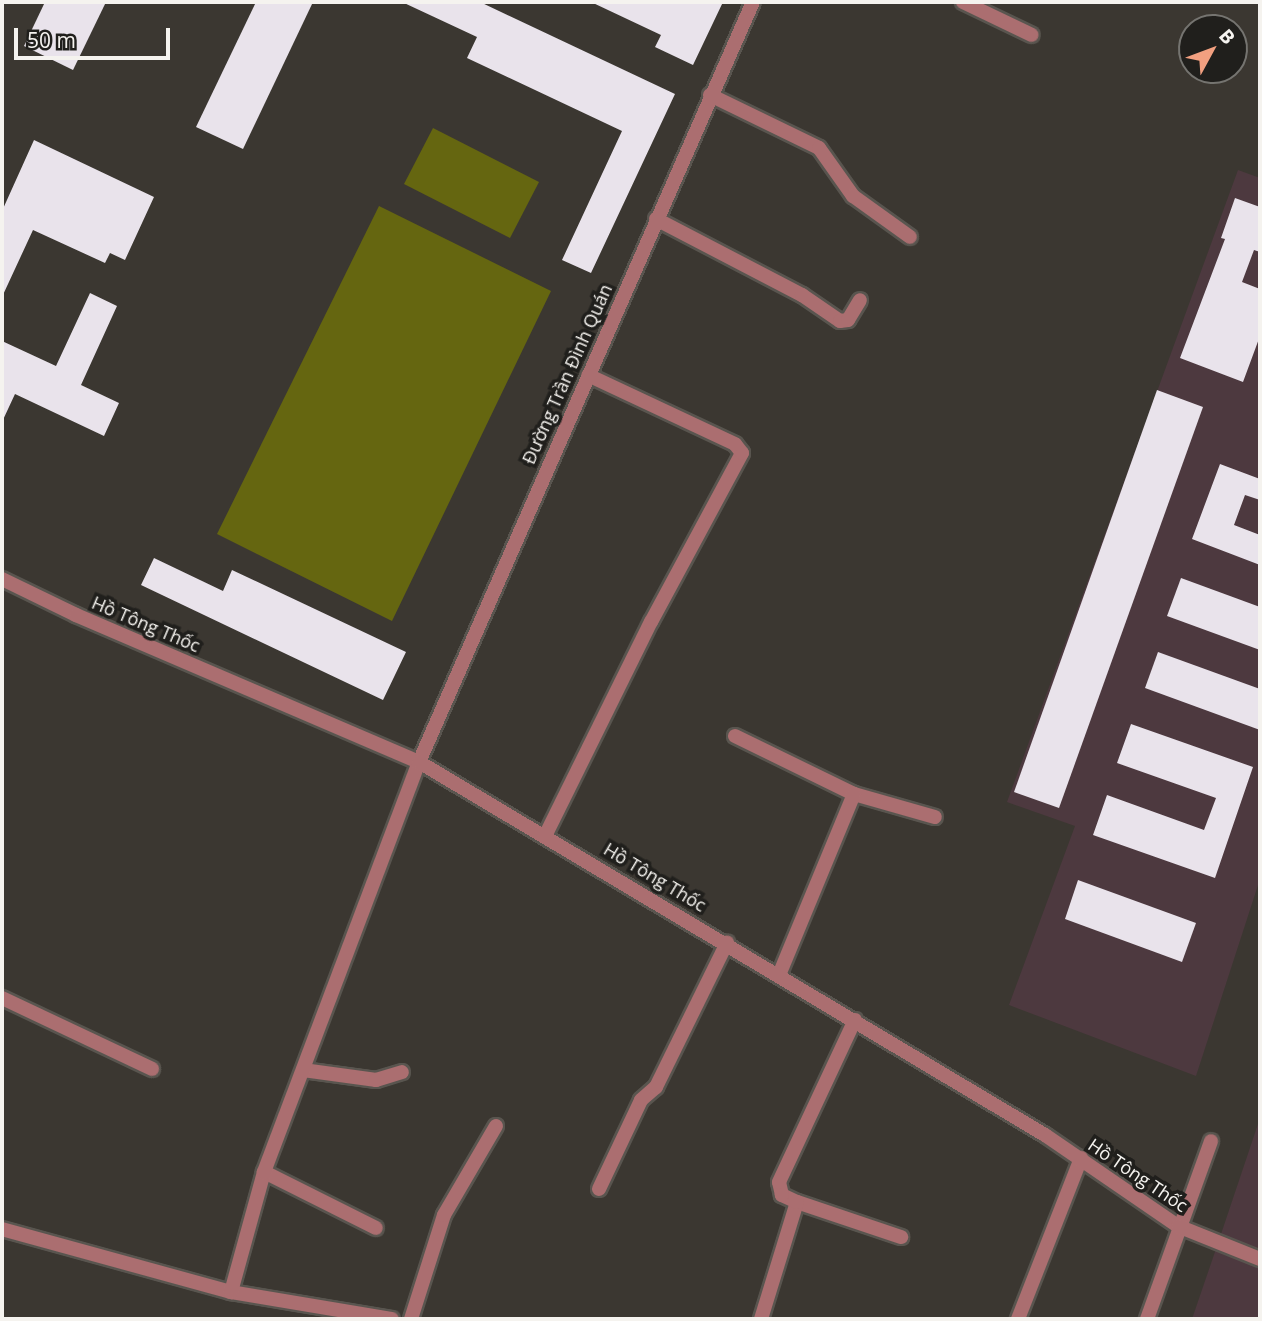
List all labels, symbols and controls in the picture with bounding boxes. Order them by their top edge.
scale bar [18,14,173,58]
north arrow [1178,14,1248,84]
text: B [1213,23,1241,50]
text: 50 m [27,26,76,54]
street label: Đường Trần Đình Quán [517,281,617,467]
street label: Hồ Tông Thốc [89,592,203,656]
street label: Hồ Tông Thốc [600,838,710,916]
street label: Hồ Tông Thốc [1084,1134,1192,1216]

